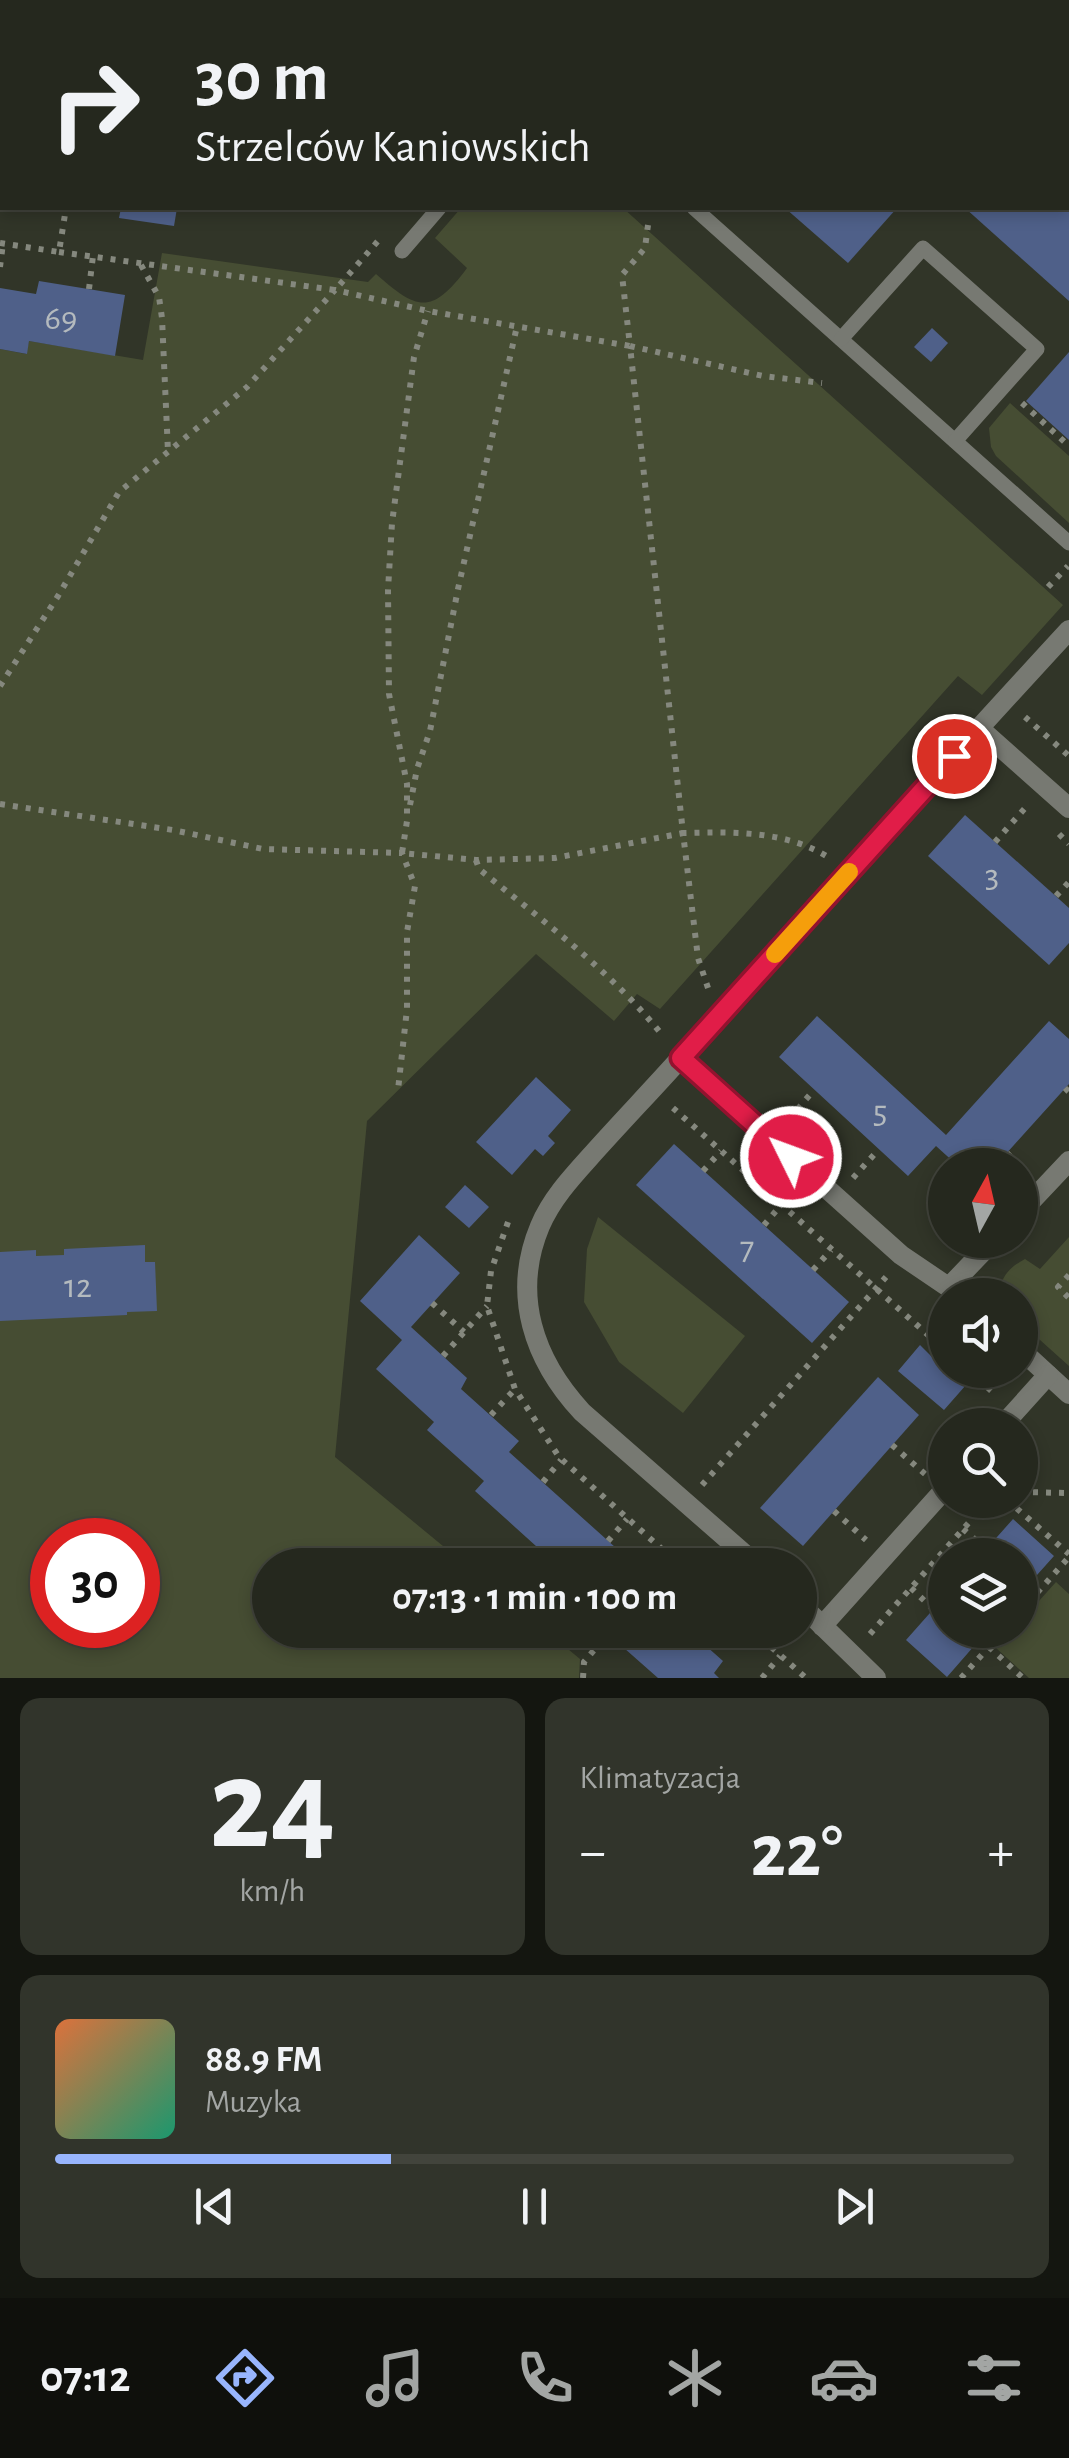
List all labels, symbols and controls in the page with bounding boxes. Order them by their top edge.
icon: right [30,40,160,170]
text: 30 m [195,43,329,113]
text: Strzelców Kaniowskich [195,125,591,170]
house number: 69 [45,301,77,336]
pin [912,714,997,799]
icon: arrive [927,729,982,784]
house number: 3 [985,859,999,894]
house number: 5 [873,1095,887,1130]
position arrow [739,1105,843,1209]
north arrow [928,1148,1038,1258]
map controls [928,1148,1038,1648]
house number: 7 [740,1231,754,1266]
house number: 12 [64,1269,92,1304]
button: sound [928,1278,1038,1388]
button: search [928,1408,1038,1518]
speed limit sign: 30 [30,1518,160,1648]
button: layers [928,1538,1038,1648]
text: 07:13 · 1 min · 100 m [392,1579,677,1617]
text: 24 [209,1742,336,1872]
text: Klimatyzacja [580,1762,740,1794]
text: 22° [750,1815,843,1890]
text: − [580,1825,606,1880]
text: + [988,1825,1014,1880]
text: km/h [239,1875,305,1907]
text: 88.9 FM [205,2041,323,2079]
text: Muzyka [205,2086,302,2118]
icon: previous [187,2179,242,2234]
icon: pause [507,2179,562,2234]
icon: next [827,2179,882,2234]
icon: directions [210,2343,280,2413]
icon: music [360,2343,430,2413]
icon: phone [510,2343,580,2413]
icon: climate [660,2343,730,2413]
icon: car [809,2343,879,2413]
icon: filters [959,2343,1029,2413]
text: 07:12 [40,2355,130,2400]

